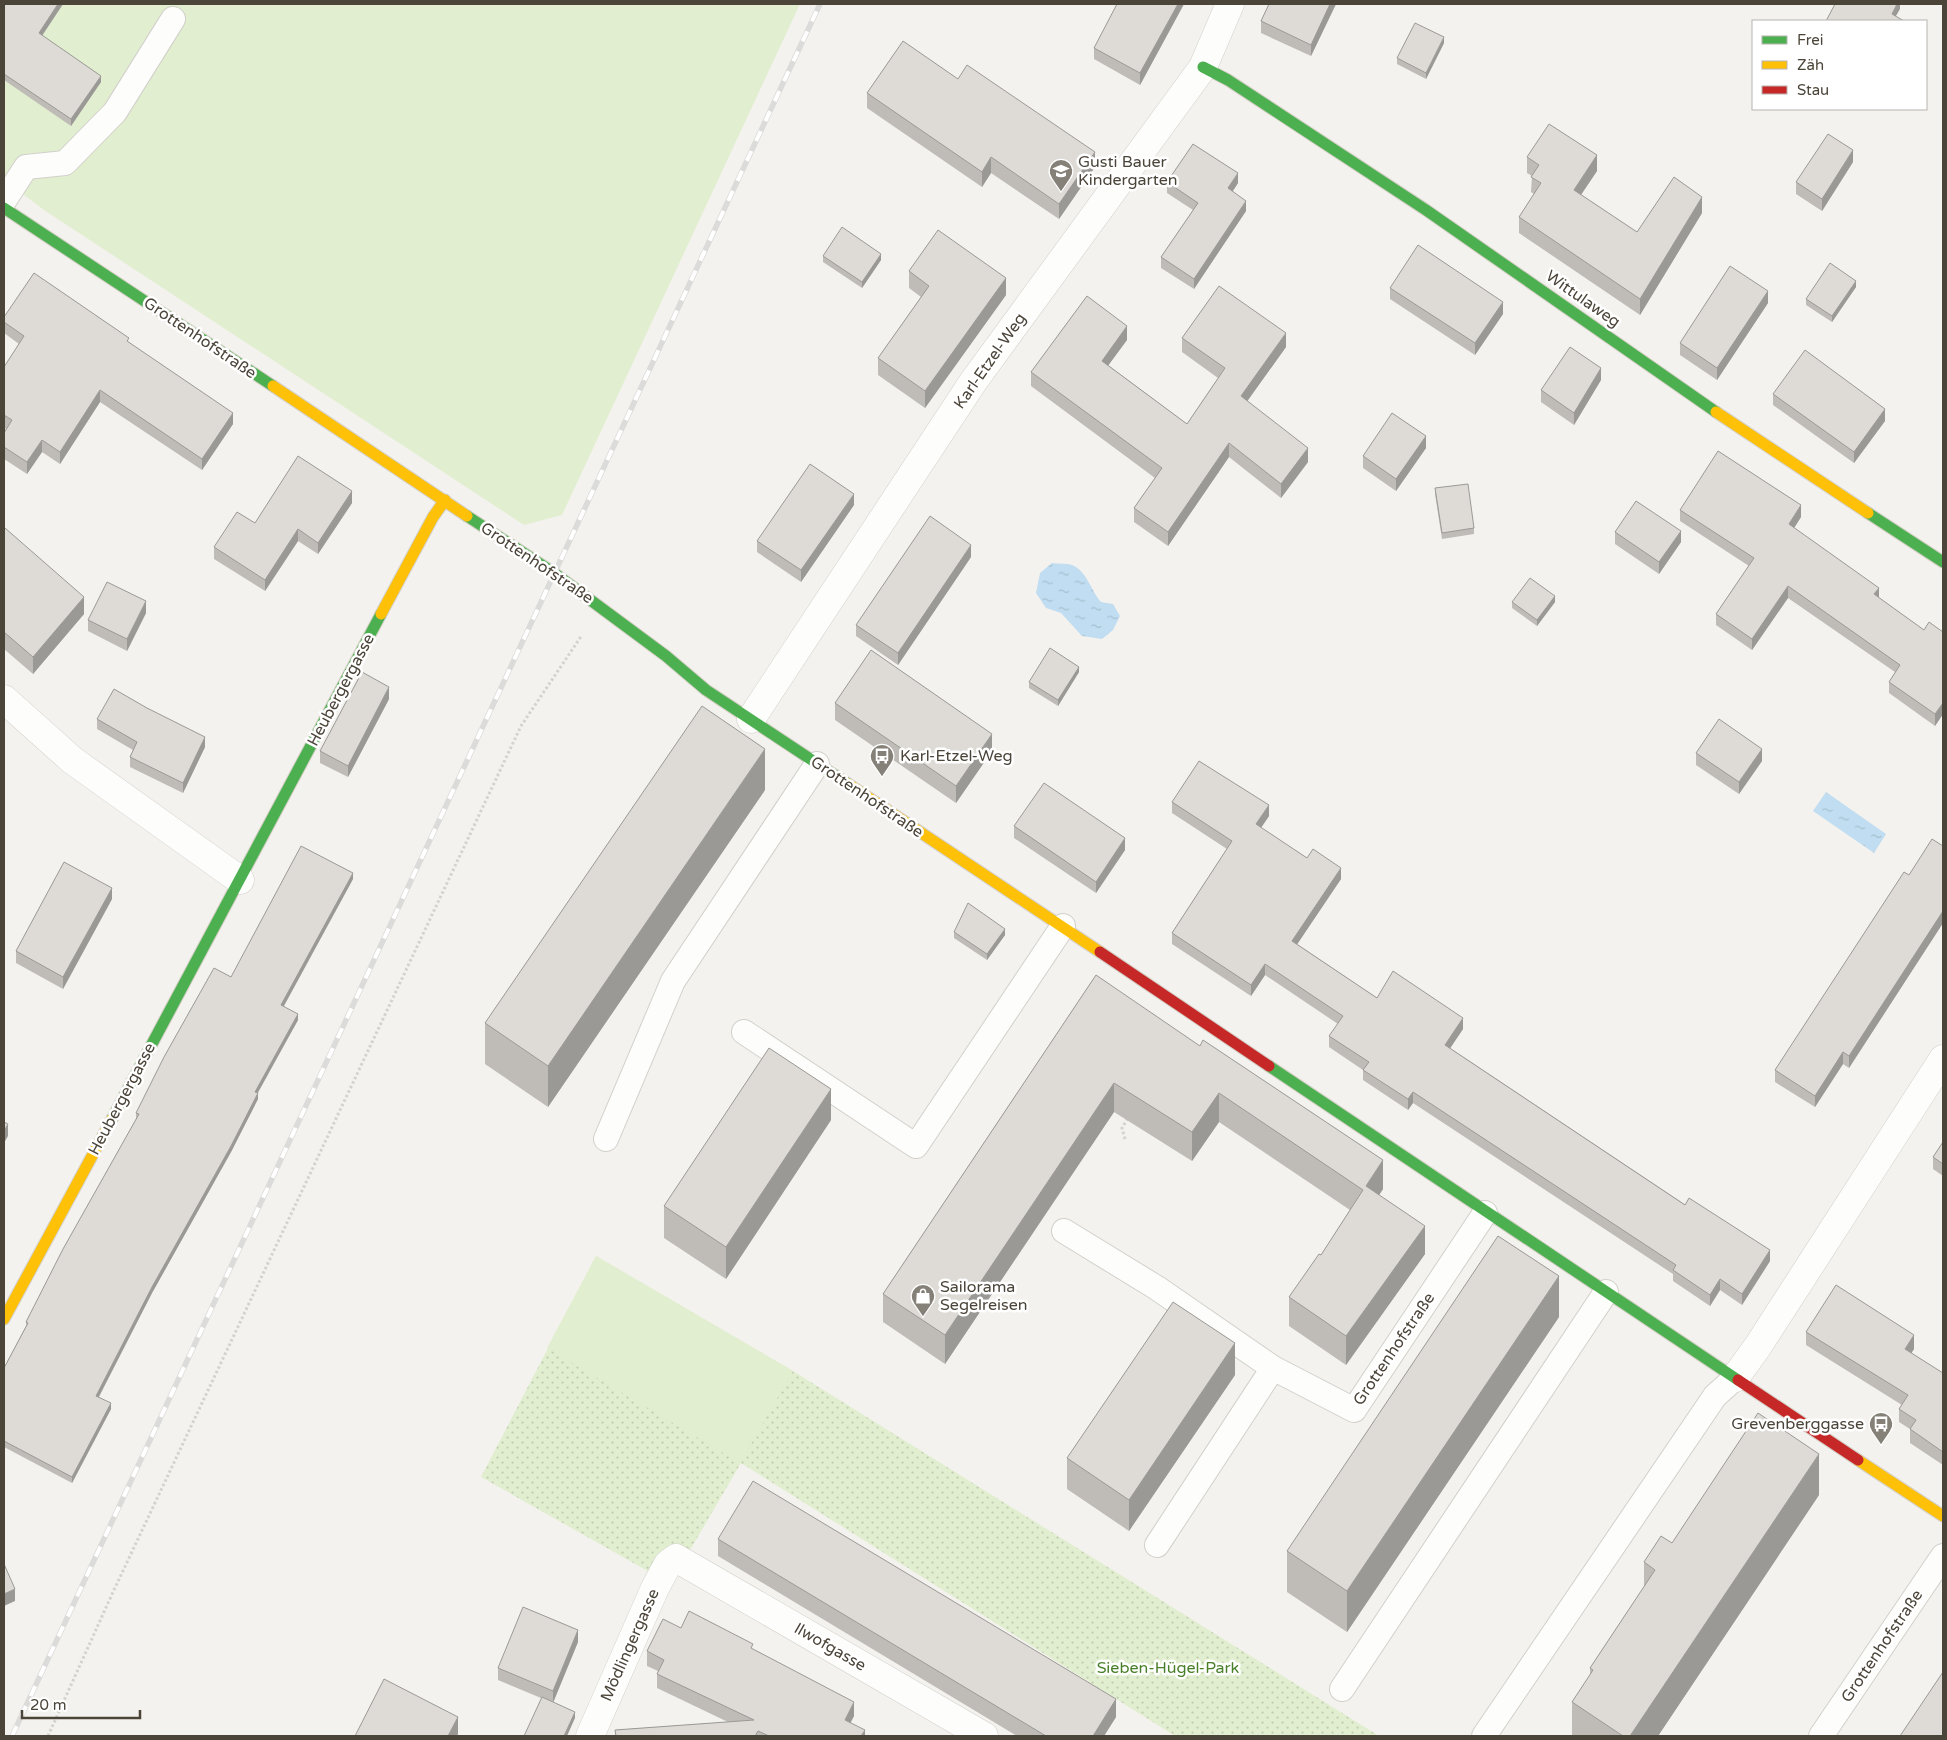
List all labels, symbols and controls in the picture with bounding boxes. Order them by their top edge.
legend [1752,20,1927,110]
text: Frei [1797,31,1823,49]
text: Zäh [1797,56,1824,74]
text: Stau [1797,81,1829,99]
place label: Gusti Bauer Kindergarten [1078,152,1178,190]
school or university icon: Gusti Bauer Kindergarten [1048,158,1074,192]
street label: Wittulaweg [1542,266,1624,332]
street label: Grottenhofstraße [140,293,260,383]
street label: Karl-Etzel-Weg [950,309,1030,413]
street label: Grottenhofstraße [477,518,597,608]
street label: Heubergergasse [303,630,379,750]
bus stop icon: Karl-Etzel-Weg [869,743,895,777]
place label: Karl-Etzel-Weg [900,746,1013,766]
street label: Grottenhofstraße [807,752,927,842]
street label: Heubergergasse [84,1039,160,1159]
place label: Sailorama Segelreisen [940,1277,1027,1315]
shop icon: Sailorama Segelreisen [910,1283,936,1317]
street label: Grottenhofstraße [1349,1289,1439,1409]
bus stop icon: Grevenberggasse [1868,1411,1894,1445]
place label: Grevenberggasse [1731,1414,1864,1434]
street label: Mödlingergasse [596,1586,664,1704]
street label: Grottenhofstraße [1837,1586,1927,1706]
street label: Ilwofgasse [790,1618,870,1676]
park label: Sieben-Hügel-Park [1097,1658,1240,1678]
scale bar [22,1688,140,1720]
text: 20 m [30,1696,67,1714]

